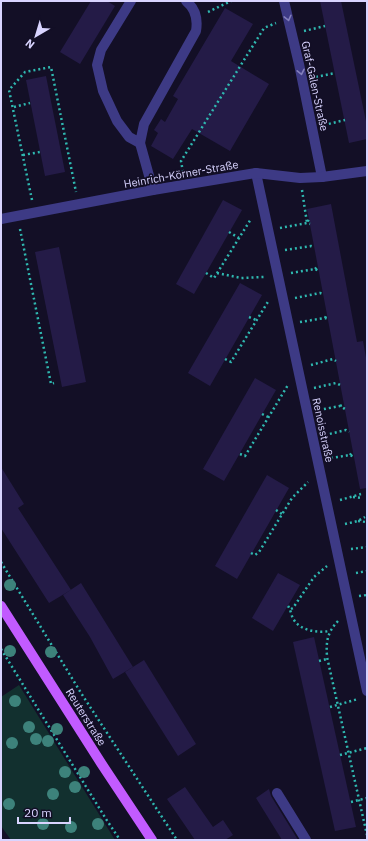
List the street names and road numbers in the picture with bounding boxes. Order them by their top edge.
street label: Graf-Galen-Straße [299,40,331,132]
street label: Heinrich-Körner-Straße [123,157,239,191]
street label: Renoisstraße [309,397,337,463]
street label: Reuterstraße [63,686,109,748]

